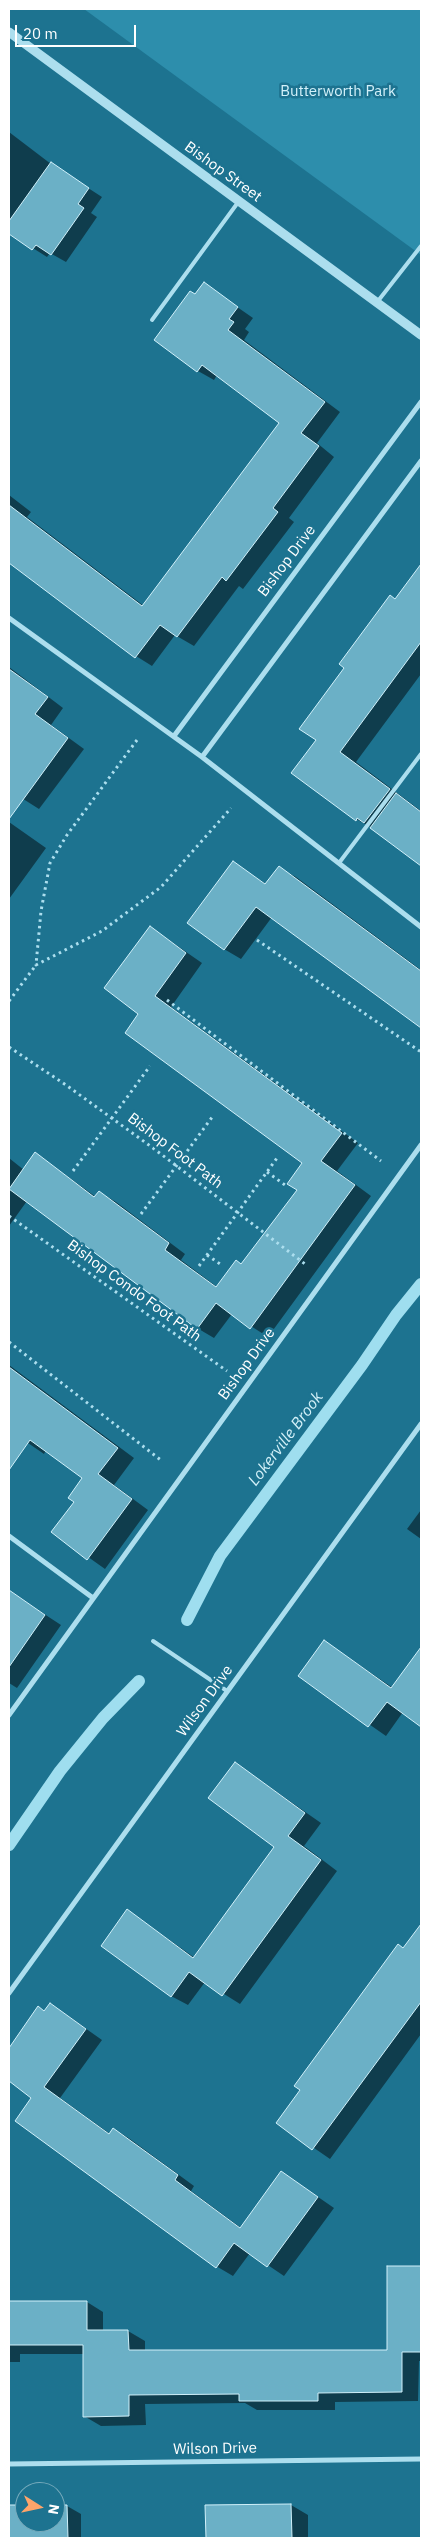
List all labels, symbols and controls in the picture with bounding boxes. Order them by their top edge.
scale bar [18,15,139,47]
text: 20 m [23,24,58,43]
park label: Butterworth Park [280,83,396,101]
street label: Bishop Street [181,138,265,206]
street label: Bishop Drive [254,522,320,600]
street label: Bishop Foot Path [124,1109,226,1193]
street label: Bishop Condo Foot Path [63,1236,205,1346]
street label: Bishop Drive [215,1324,279,1404]
water label: Lokerville Brook [245,1388,327,1490]
street label: Wilson Drive [173,1662,237,1740]
street label: Wilson Drive [173,2439,257,2459]
north arrow [15,2482,65,2532]
text: N [44,2503,64,2516]

